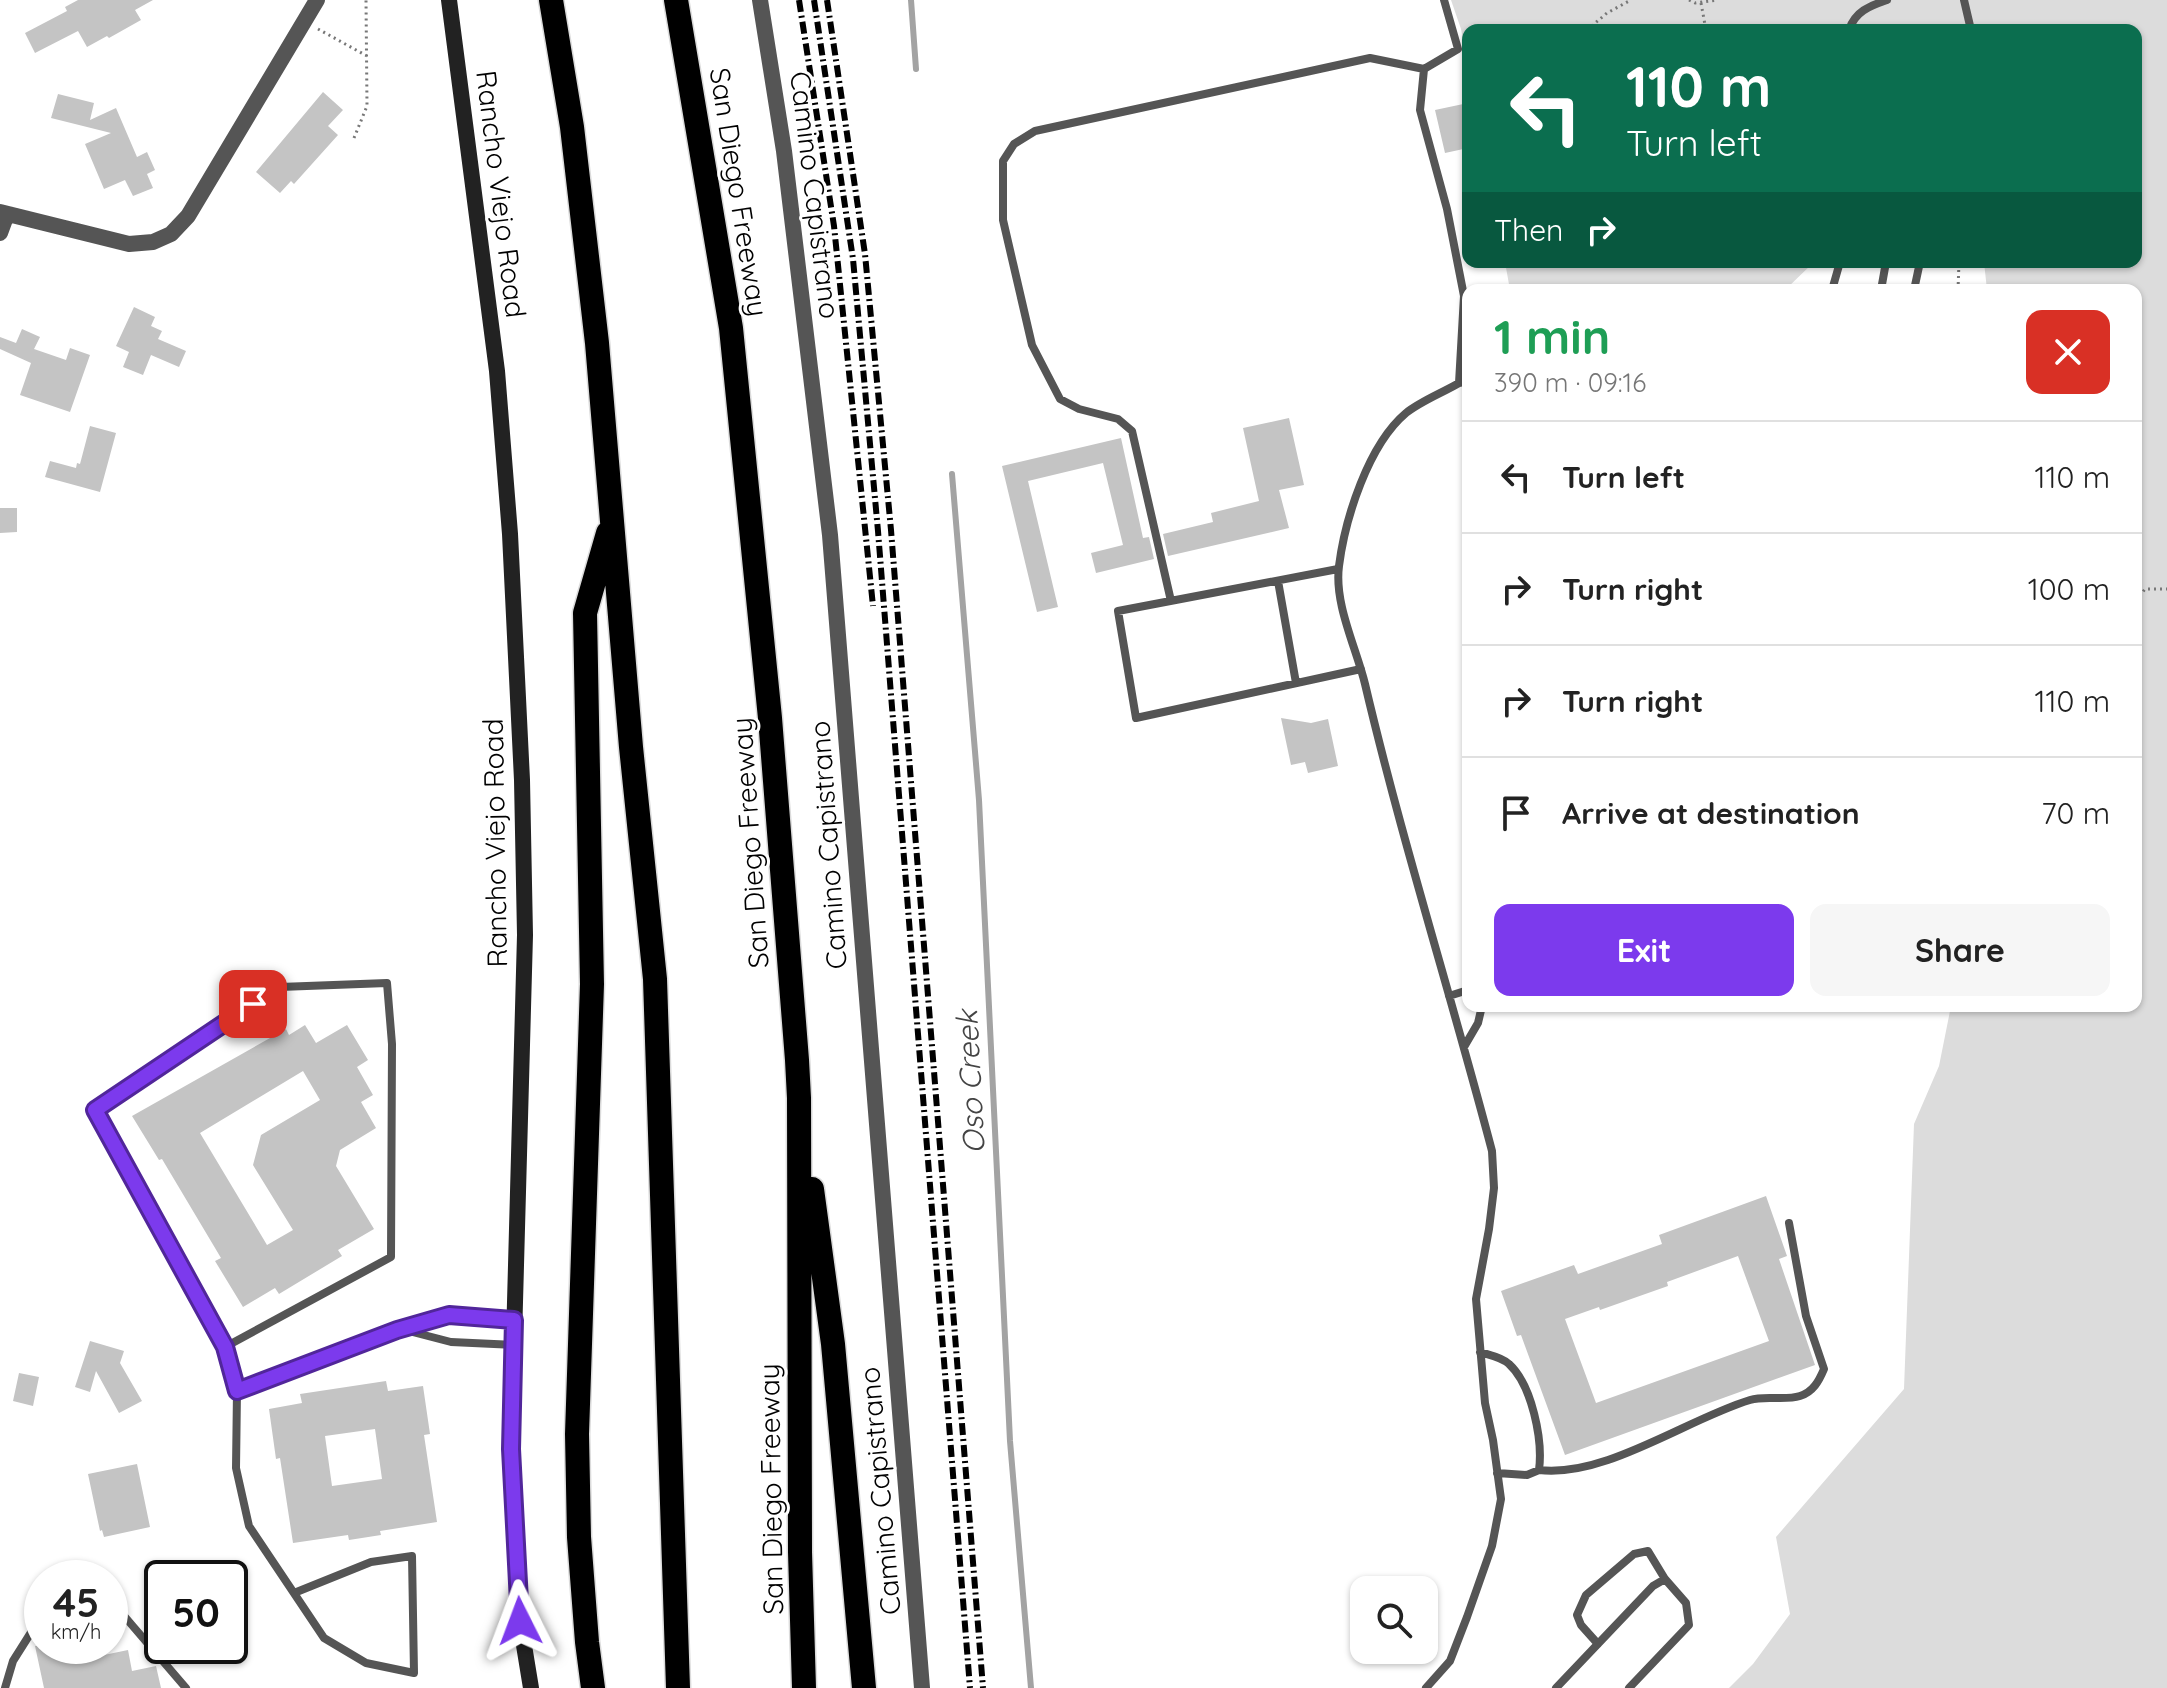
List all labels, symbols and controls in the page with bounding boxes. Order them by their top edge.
text: 110 m [1626,51,1771,121]
icon: left [1494,56,1598,160]
street label: San Diego Freeway [703,65,776,319]
street label: Rancho Viejo Road [469,68,534,320]
street label: Camino Capistrano [783,69,848,321]
text: Turn left [1626,120,1762,165]
icon: right [1579,208,1623,252]
text: Then [1494,211,1563,249]
text: 1 min [1494,306,1610,366]
button: close [2026,310,2110,394]
text: 390 m · 09:16 [1494,366,1646,399]
icon: left [1494,455,1538,499]
text: Turn left [1562,458,1685,496]
text: 110 m [2034,458,2110,496]
icon: right [1494,567,1538,611]
text: Turn right [1562,570,1703,608]
text: 100 m [2028,570,2110,608]
icon: right [1494,679,1538,723]
text: Turn right [1562,682,1703,720]
text: 110 m [2034,682,2110,720]
street label: San Diego Freeway [723,716,776,970]
street label: Rancho Viejo Road [475,718,514,968]
street label: Camino Capistrano [801,720,854,970]
icon: arrive [1494,791,1538,835]
text: Arrive at destination [1562,794,1860,832]
text: 70 m [2041,794,2110,832]
button: Exit [1494,904,1794,996]
button: Share [1810,904,2110,996]
pin [219,970,287,1038]
icon: arrive [231,982,275,1026]
water label: Oso Creek [947,1006,993,1155]
street label: San Diego Freeway [751,1363,790,1615]
street label: Camino Capistrano [851,1366,908,1617]
speed limit sign: 50 [144,1560,248,1664]
map controls [1350,1576,1438,1664]
button: search [1350,1576,1438,1664]
text: 45 [53,1577,99,1627]
position arrow [478,1579,562,1663]
text: km/h [51,1619,101,1644]

